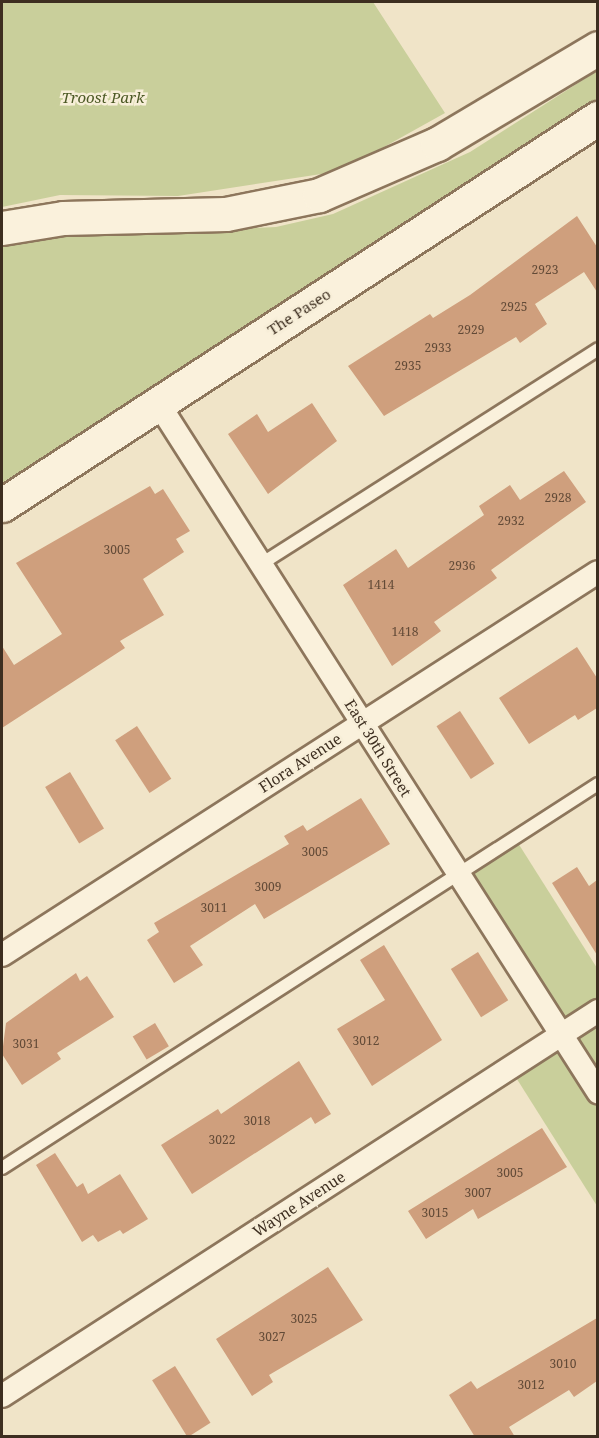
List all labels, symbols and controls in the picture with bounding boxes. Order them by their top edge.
park label: Troost Park [61,89,145,107]
house number: 2923 [532,263,558,277]
street label: The Paseo [264,285,334,339]
house number: 2925 [501,300,527,314]
house number: 2929 [458,323,484,337]
house number: 2933 [425,341,451,355]
house number: 2935 [395,359,421,373]
house number: 2928 [545,491,571,505]
house number: 2932 [498,514,524,528]
house number: 3005 [104,543,130,557]
house number: 2936 [449,559,475,573]
house number: 1414 [368,578,394,592]
house number: 1418 [392,625,418,639]
street label: East 30th Street [341,696,415,800]
street label: Flora Avenue [255,730,345,796]
house number: 3005 [302,845,328,859]
house number: 3009 [255,880,281,894]
house number: 3011 [201,901,227,915]
house number: 3012 [353,1034,379,1048]
house number: 3031 [13,1037,39,1051]
house number: 3018 [244,1114,270,1128]
house number: 3022 [209,1133,235,1147]
house number: 3005 [497,1166,523,1180]
street label: Wayne Avenue [249,1167,349,1241]
house number: 3007 [465,1186,491,1200]
house number: 3015 [422,1206,448,1220]
house number: 3025 [291,1312,317,1326]
house number: 3027 [259,1330,285,1344]
house number: 3010 [550,1357,576,1371]
house number: 3012 [518,1378,544,1392]

